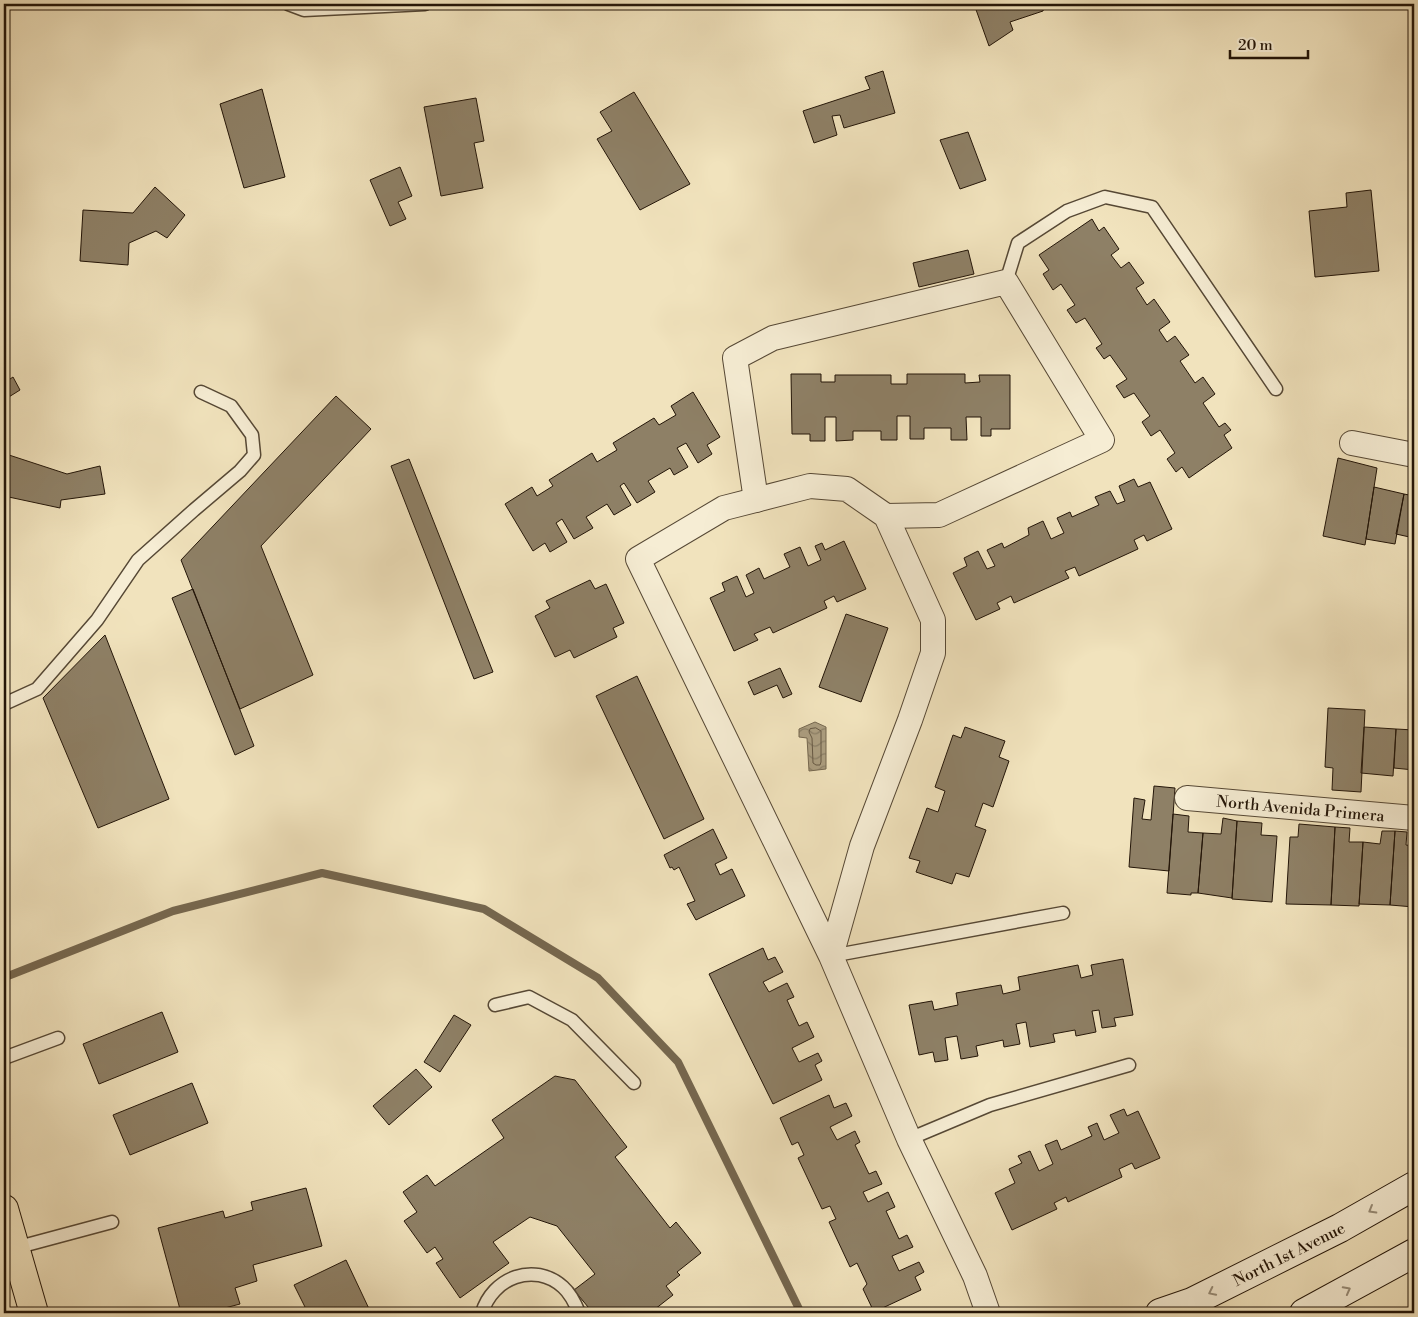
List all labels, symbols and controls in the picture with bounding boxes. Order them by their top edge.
scale bar [1230,28,1308,60]
text: 20 m [1238,36,1273,55]
street label: North Avenida Primera [1216,792,1386,826]
one-way arrow [1368,1204,1377,1214]
street label: North 1st Avenue [1230,1218,1348,1291]
one-way arrow [1208,1285,1217,1295]
one-way arrow [1342,1286,1351,1296]

